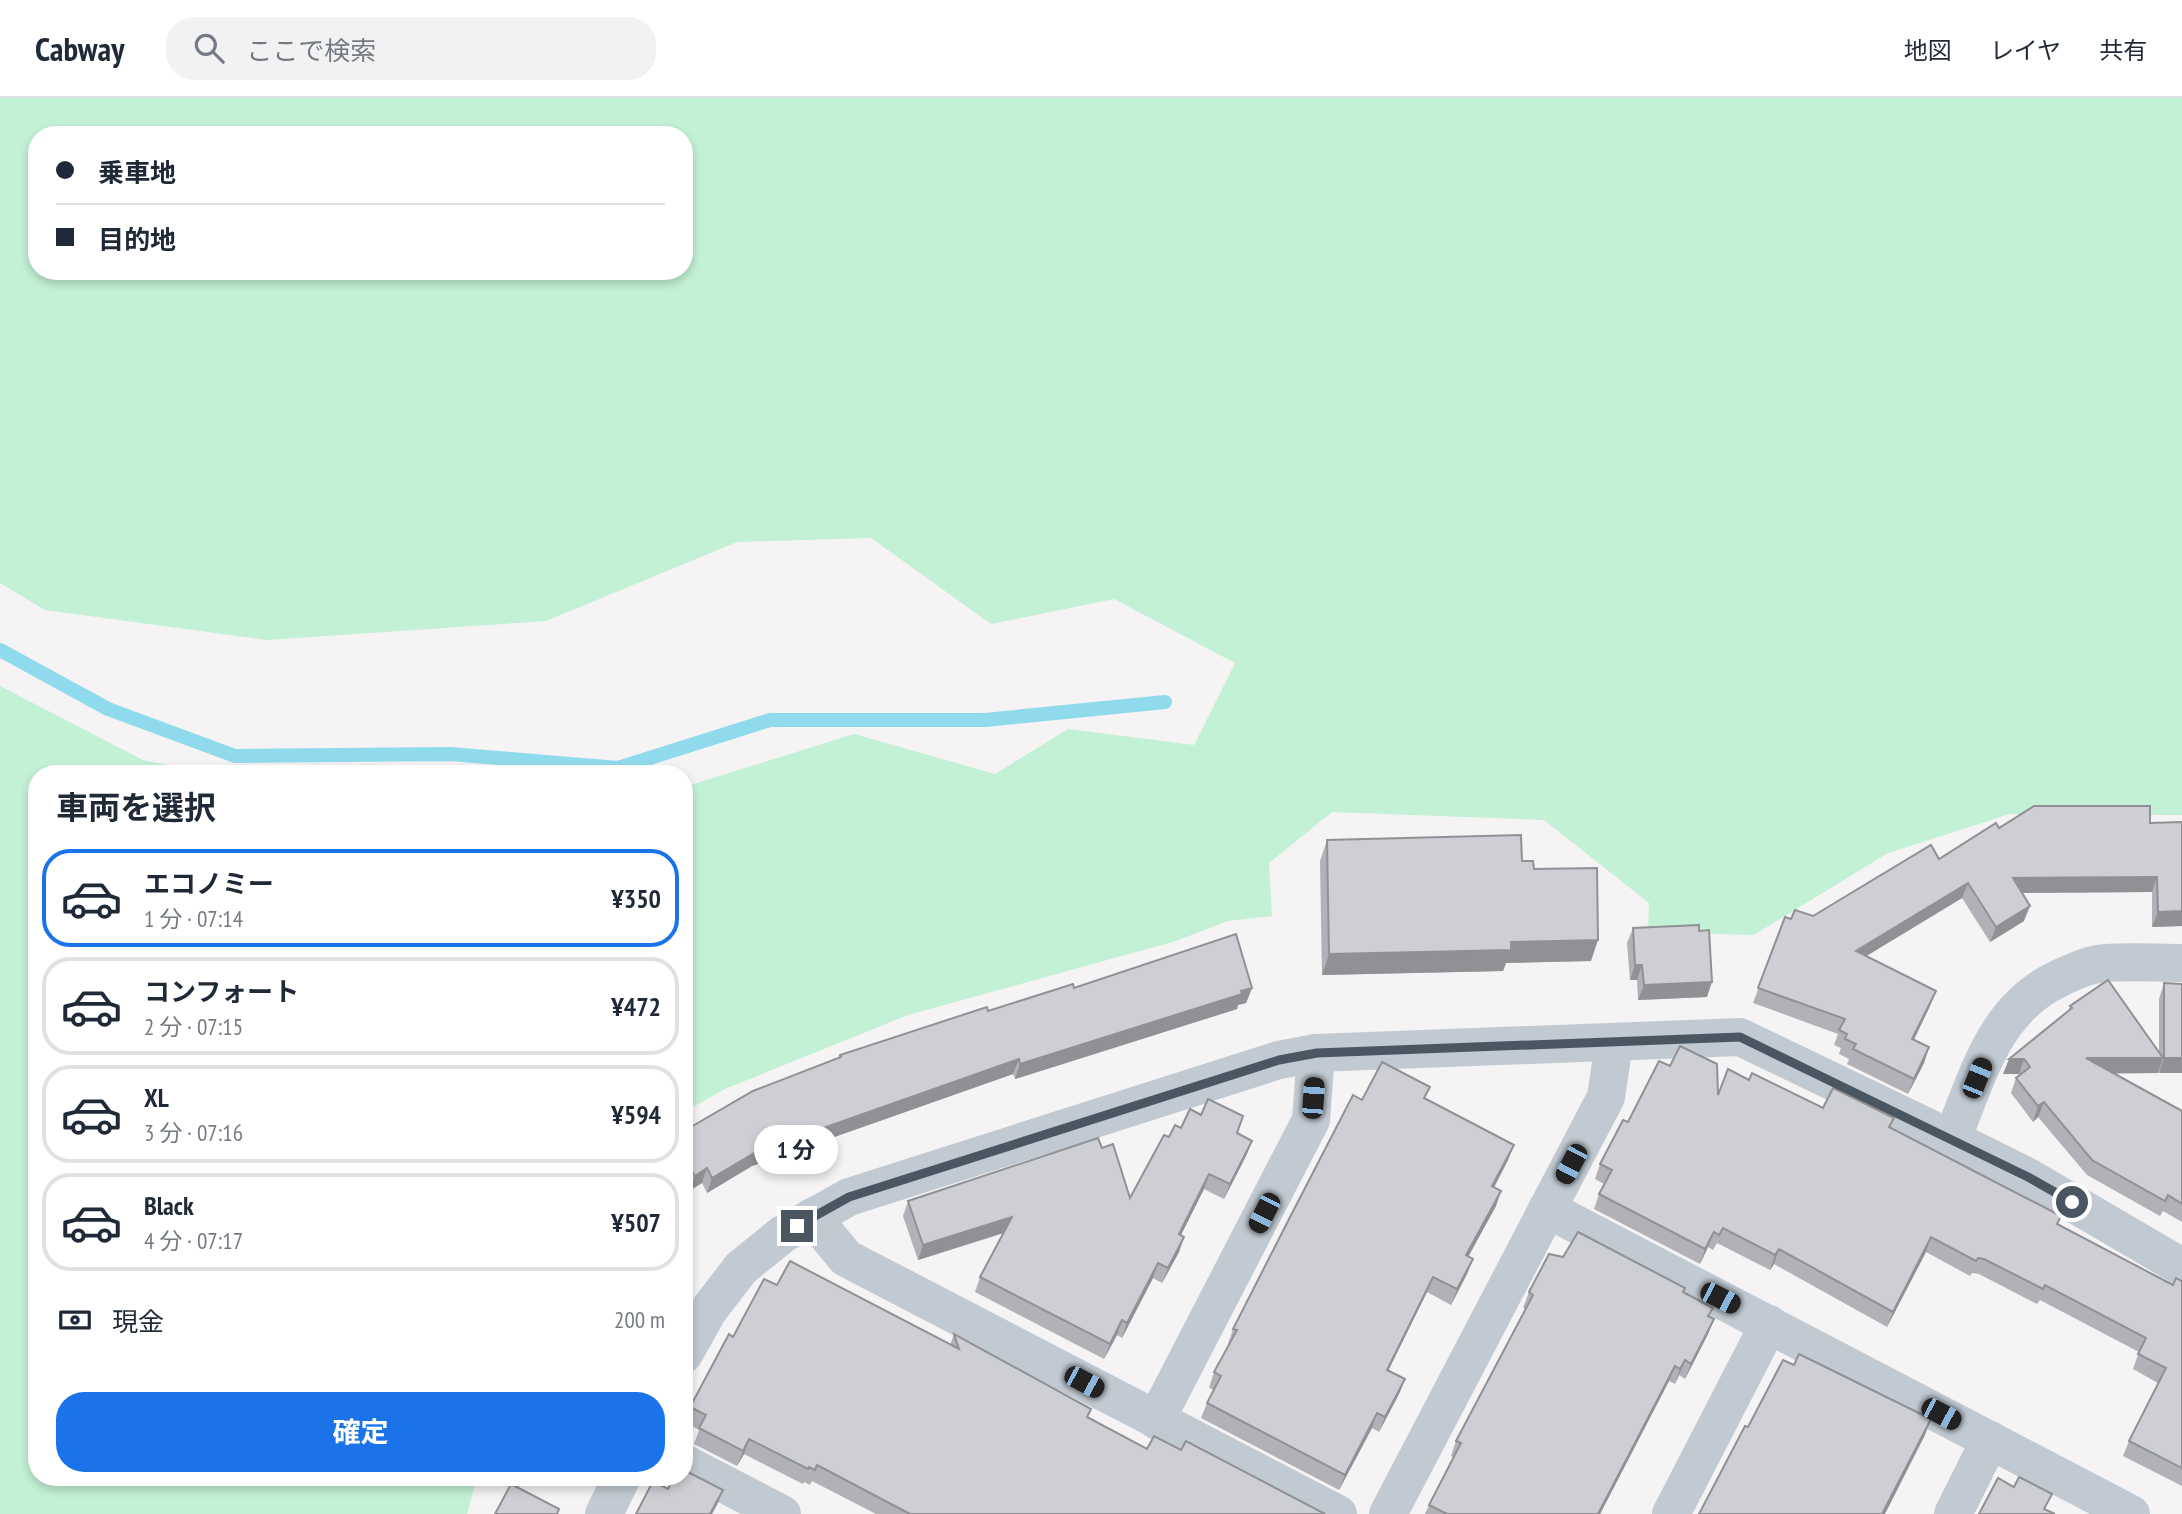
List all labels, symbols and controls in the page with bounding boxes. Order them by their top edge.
search box [166,17,656,80]
text: Cabway [35,27,124,70]
icon: search [190,29,228,67]
text: ここで検索 [246,34,376,67]
text: 地図 [1904,35,1952,66]
text: レイヤ [1990,35,2061,66]
text: 共有 [2099,35,2147,66]
text: 乗車地 [98,156,176,189]
text: 目的地 [98,223,176,256]
text: 車両を選択 [56,786,216,828]
icon: car [60,867,123,930]
text: エコノミー [144,867,274,900]
text: ¥350 [611,882,661,915]
text: 1 分 · 07:14 [144,904,243,933]
icon: car [60,975,123,1038]
text: コンフォート [144,975,299,1008]
text: ¥472 [611,990,661,1023]
text: 2 分 · 07:15 [144,1012,243,1041]
car [1960,1055,1995,1101]
car [1302,1076,1325,1120]
text: XL [144,1081,169,1114]
icon: car [60,1083,123,1146]
text: ¥594 [611,1098,661,1131]
text: 3 分 · 07:16 [144,1118,243,1147]
callout: 1 分 [755,1124,839,1174]
text: 1 分 [777,1135,815,1164]
car [1552,1141,1591,1187]
route start [2056,1186,2088,1218]
text: Black [144,1189,194,1222]
car [1246,1190,1283,1236]
icon: car [60,1191,123,1254]
text: ¥507 [611,1206,661,1239]
route end [781,1210,813,1242]
text: 4 分 · 07:17 [144,1226,243,1255]
car [1697,1279,1744,1317]
icon: cash [56,1301,94,1339]
text: 現金 [112,1305,164,1338]
text: 200 m [614,1305,665,1334]
car [1061,1363,1108,1401]
button: 確定 [56,1392,665,1472]
car [1918,1395,1965,1433]

